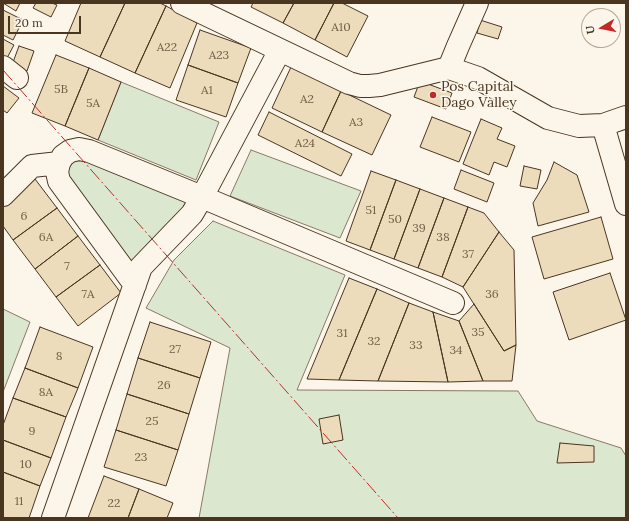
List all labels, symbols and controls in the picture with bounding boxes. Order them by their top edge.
scale bar [10,8,83,34]
north arrow [581,8,621,48]
text: 20 m [15,15,43,30]
house number: A10 [331,21,351,35]
text: U [583,25,598,35]
house number: A22 [157,41,177,55]
house number: A23 [209,49,229,63]
place label: Pos Capital Dago Valley [441,79,517,112]
house number: 5B [54,83,68,97]
house number: A1 [201,84,213,98]
marker: Pos Capital Dago Valley [428,90,438,100]
house number: A2 [300,93,314,107]
house number: 5A [86,97,100,111]
house number: A3 [349,116,363,130]
house number: A24 [295,137,315,151]
house number: 51 [366,204,376,218]
house number: 6 [21,210,27,224]
house number: 50 [388,213,402,227]
house number: 39 [412,222,426,236]
house number: 6A [39,231,53,245]
house number: 38 [436,231,450,245]
house number: 37 [462,248,474,262]
house number: 7 [64,260,70,274]
house number: 7A [82,288,94,302]
house number: 36 [485,288,499,302]
house number: 35 [471,326,485,340]
house number: 31 [336,327,348,341]
house number: 32 [367,335,381,349]
house number: 33 [409,339,423,353]
house number: 27 [169,343,181,357]
house number: 34 [449,344,463,358]
house number: 8 [56,350,62,364]
house number: 26 [157,379,171,393]
house number: 8A [39,386,53,400]
house number: 25 [146,415,158,429]
house number: 9 [29,425,35,439]
house number: 23 [135,451,147,465]
house number: 10 [20,458,32,472]
house number: 11 [15,495,23,509]
house number: 22 [108,497,120,511]

